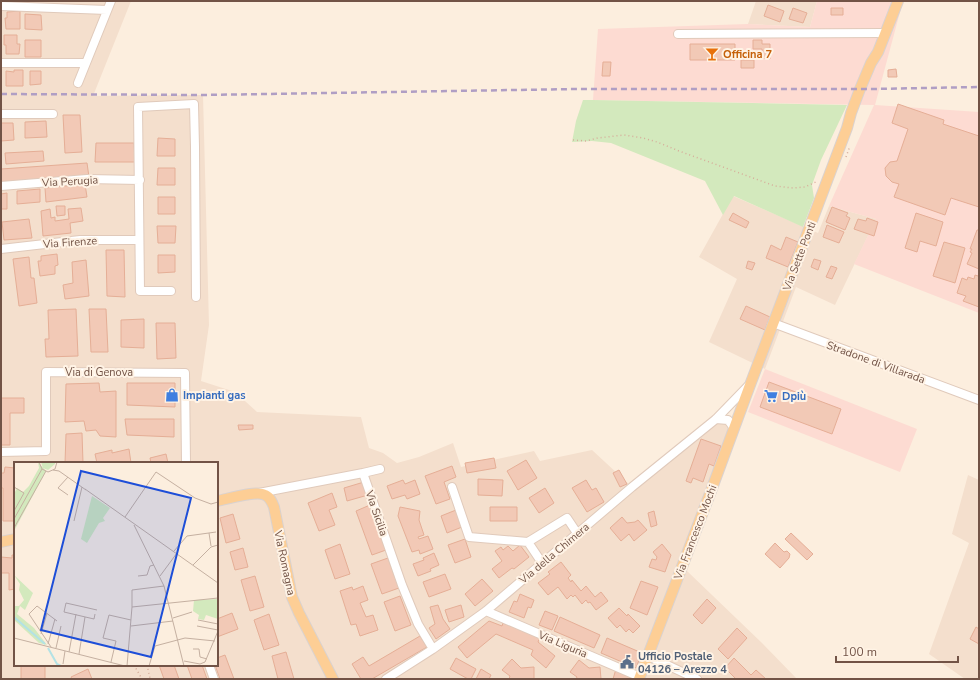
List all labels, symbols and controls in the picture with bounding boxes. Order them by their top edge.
bar icon: Officina 7 [704,46,720,62]
place label: Officina 7 [723,47,772,62]
street label: Via Perugia [41,173,99,191]
street label: Via Sette Ponti [779,219,820,294]
street label: Via Firenze [41,233,98,252]
street label: Stradone di Villarada [824,338,927,387]
street label: Via di Genova [64,365,133,380]
shop icon: Impianti gas [164,387,180,403]
place label: Impianti gas [183,388,246,403]
supermarket icon: Dpiù [763,388,779,404]
place label: Dpiù [782,389,806,404]
inset map [14,462,218,666]
street label: Via Francesco Mochi [670,483,720,583]
street label: Via Sicilia [361,487,391,538]
street label: Via della Chimera [515,519,593,588]
street label: Via Romagna [270,528,299,597]
street label: Via Liguria [535,627,590,662]
scale bar [836,638,958,664]
text: 100 m [842,644,877,660]
place label: Ufficio Postale 04126 – Arezzo 4 [638,649,727,677]
public building icon: Ufficio Postale 04126 – Arezzo 4 [619,654,635,670]

